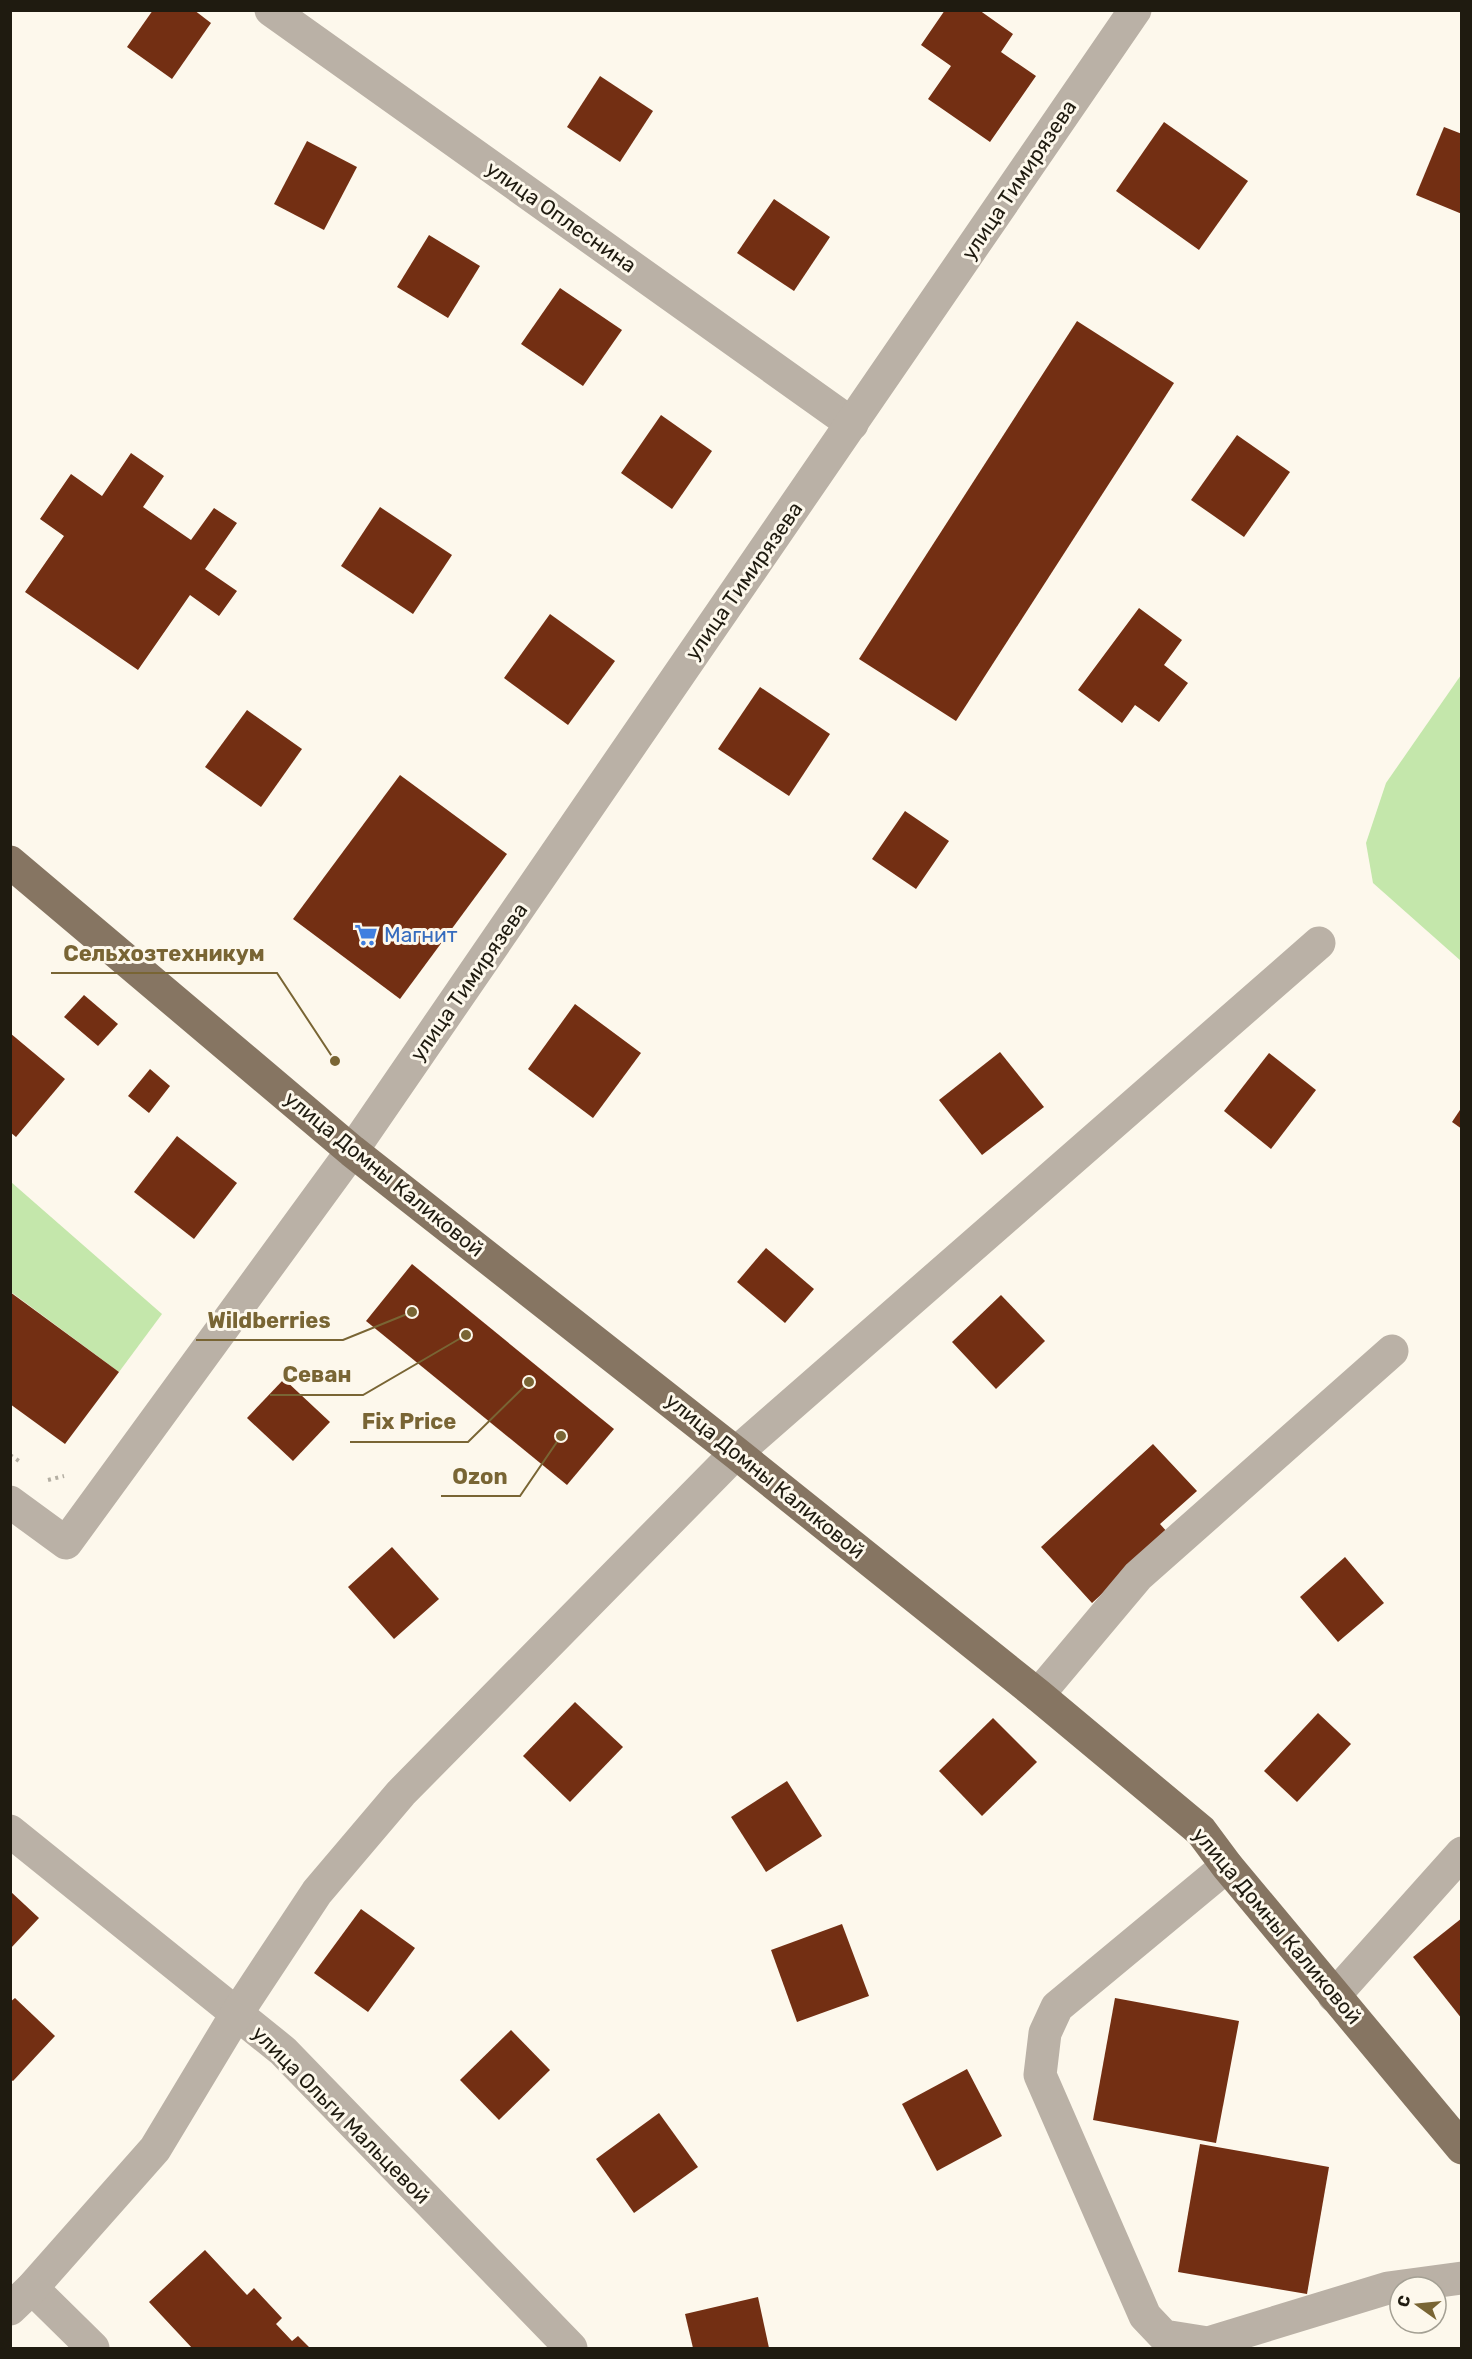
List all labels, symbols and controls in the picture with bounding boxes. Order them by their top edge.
street label: улица Тимирязева [956,95,1081,264]
street label: улица Оплеснина [481,155,641,278]
street label: улица Тимирязева [680,497,808,665]
street label: улица Тимирязева [405,898,533,1066]
supermarket icon: Магнит [353,922,379,948]
place label: Магнит [384,922,458,947]
callout: Сельхозтехникум [51,933,277,973]
text: Сельхозтехникум [63,940,265,967]
street label: улица Домны Каликовой [280,1086,489,1262]
callout: Wildberries [196,1300,343,1340]
text: Wildberries [207,1307,331,1334]
callout: Севан [270,1355,363,1395]
text: Севан [283,1361,351,1388]
street label: улица Домны Каликовой [661,1388,870,1564]
callout: Fix Price [350,1402,468,1442]
text: Fix Price [362,1408,456,1435]
callout: Ozon [441,1456,520,1496]
text: Ozon [452,1463,508,1490]
street label: улица Домны Каликовой [1188,1822,1367,2029]
street label: улица Ольги Мальцевой [247,2020,436,2209]
north arrow [1388,2275,1448,2335]
text: С [1393,2293,1415,2309]

